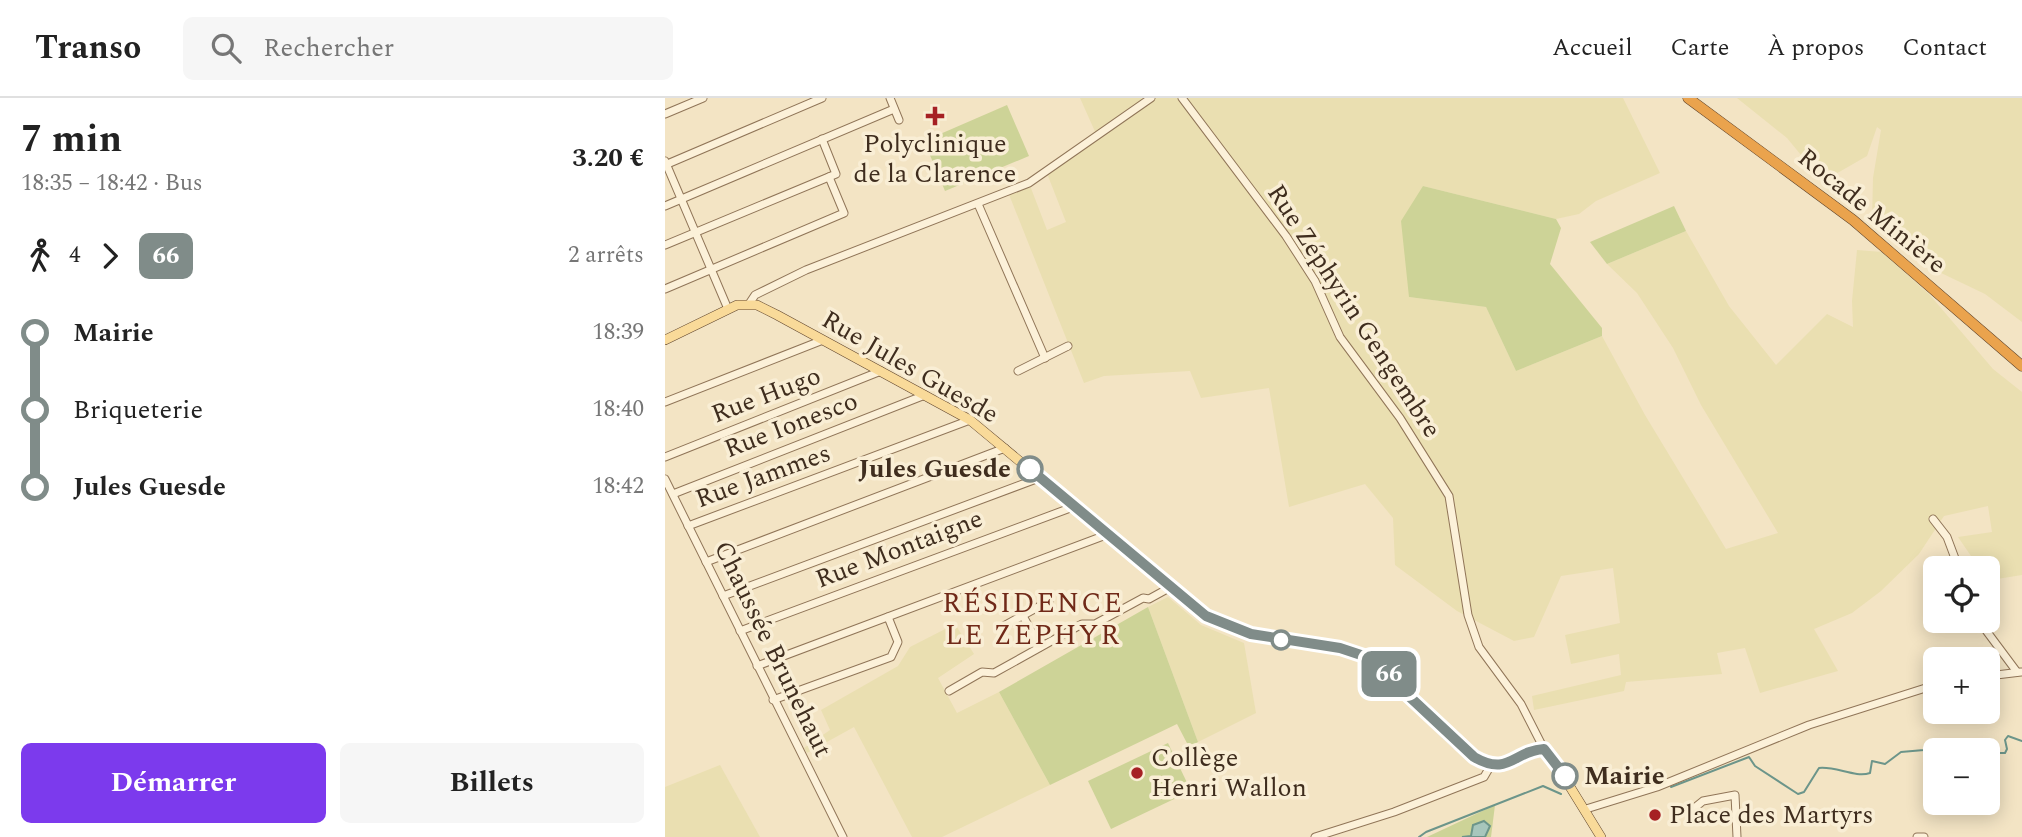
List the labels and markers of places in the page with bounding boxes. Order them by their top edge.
marker: Polyclinique de la Clarence [925,106,945,126]
place label: Polyclinique de la Clarence [854,124,1016,194]
place label: Jules Guesde [858,449,1011,489]
marker: Jules Guesde [1017,456,1043,482]
unlabelled marker [1271,630,1291,650]
place label: Collège Henri Wallon [1151,738,1307,808]
place label: Mairie [1584,756,1665,796]
marker: Mairie [1552,763,1578,789]
marker: Collège Henri Wallon [1129,765,1145,781]
place label: Place des Martyrs [1669,795,1874,835]
marker: Place des Martyrs [1647,807,1663,823]

